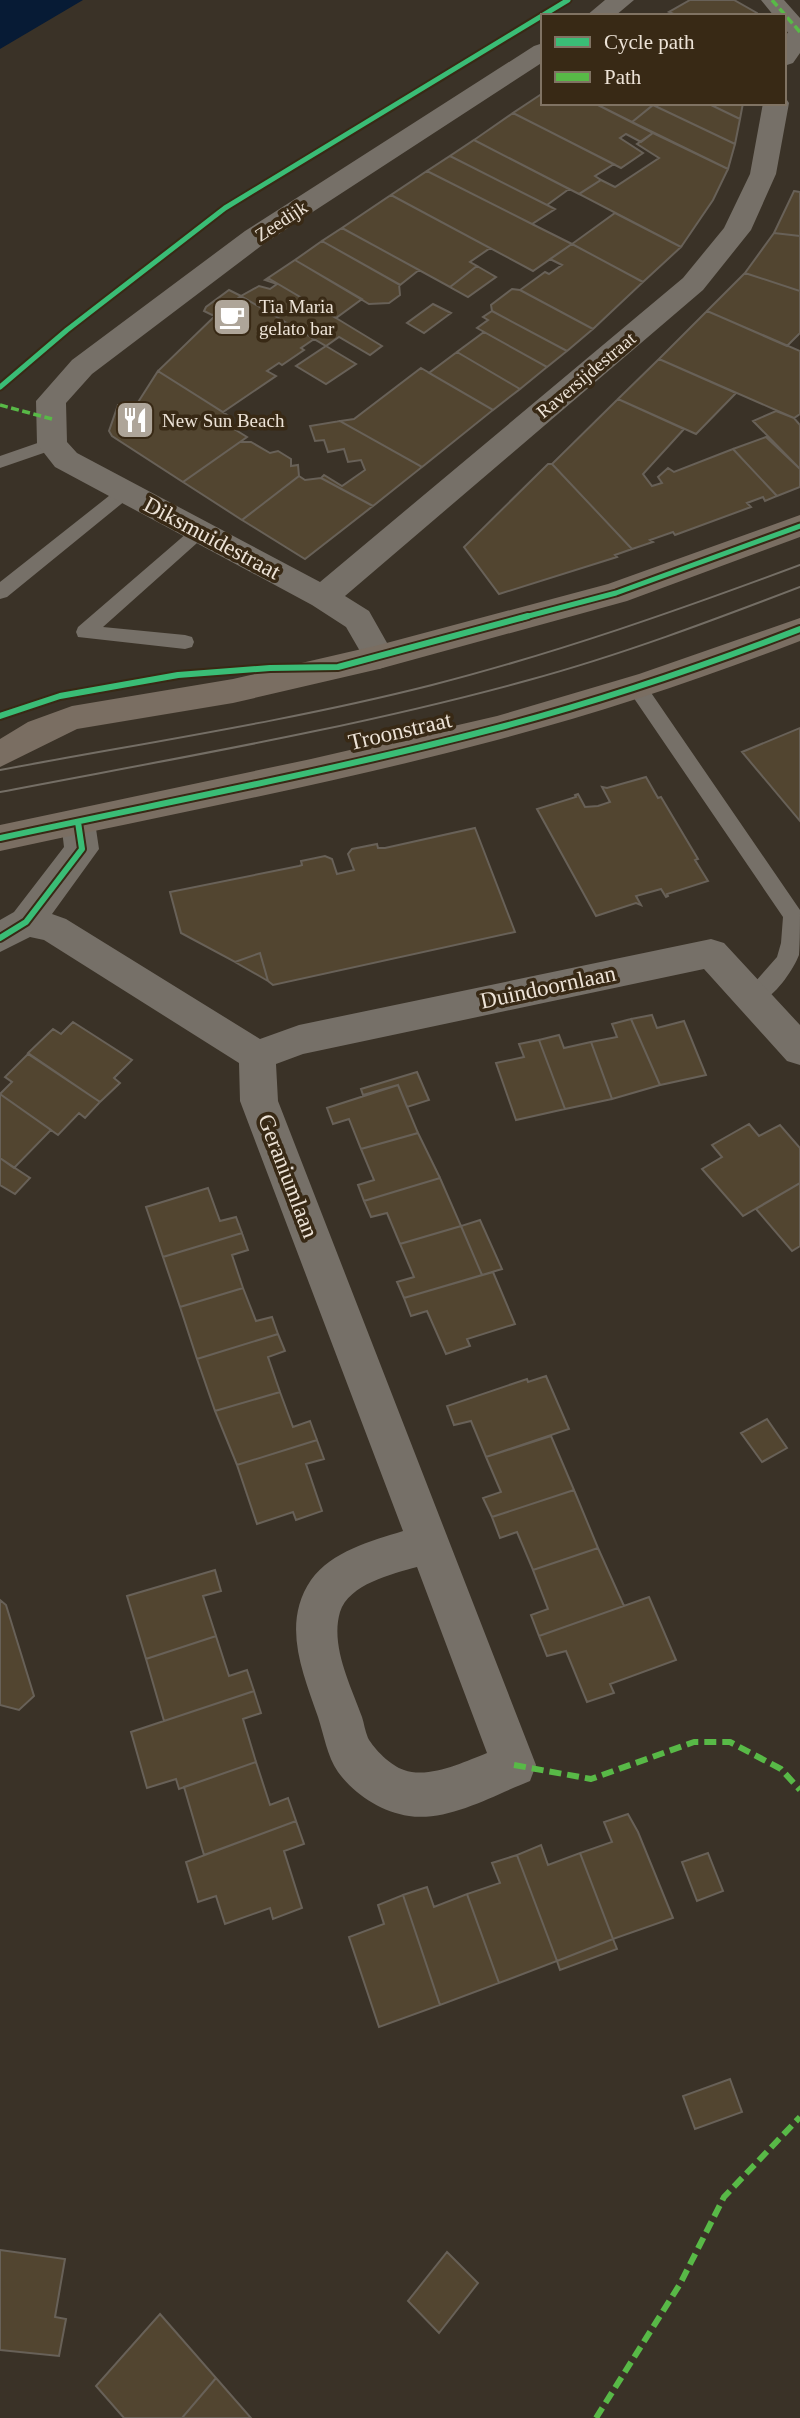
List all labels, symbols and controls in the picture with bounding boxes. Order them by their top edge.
legend [541,14,786,105]
text: Cycle path [604,30,695,54]
text: Path [604,65,642,89]
street label: Zeedijk [251,196,311,246]
cafe icon: Tia Maria gelato bar [211,296,253,338]
place label: Tia Maria gelato bar [259,296,335,339]
street label: Raversijdestraat [532,327,640,422]
restaurant icon: New Sun Beach [114,399,156,441]
place label: New Sun Beach [162,410,285,431]
street label: Diksmuidestraat [140,492,285,585]
street label: Troonstraat [346,707,455,755]
street label: Duindoornlaan [478,960,619,1014]
street label: Geraniumlaan [253,1111,323,1242]

